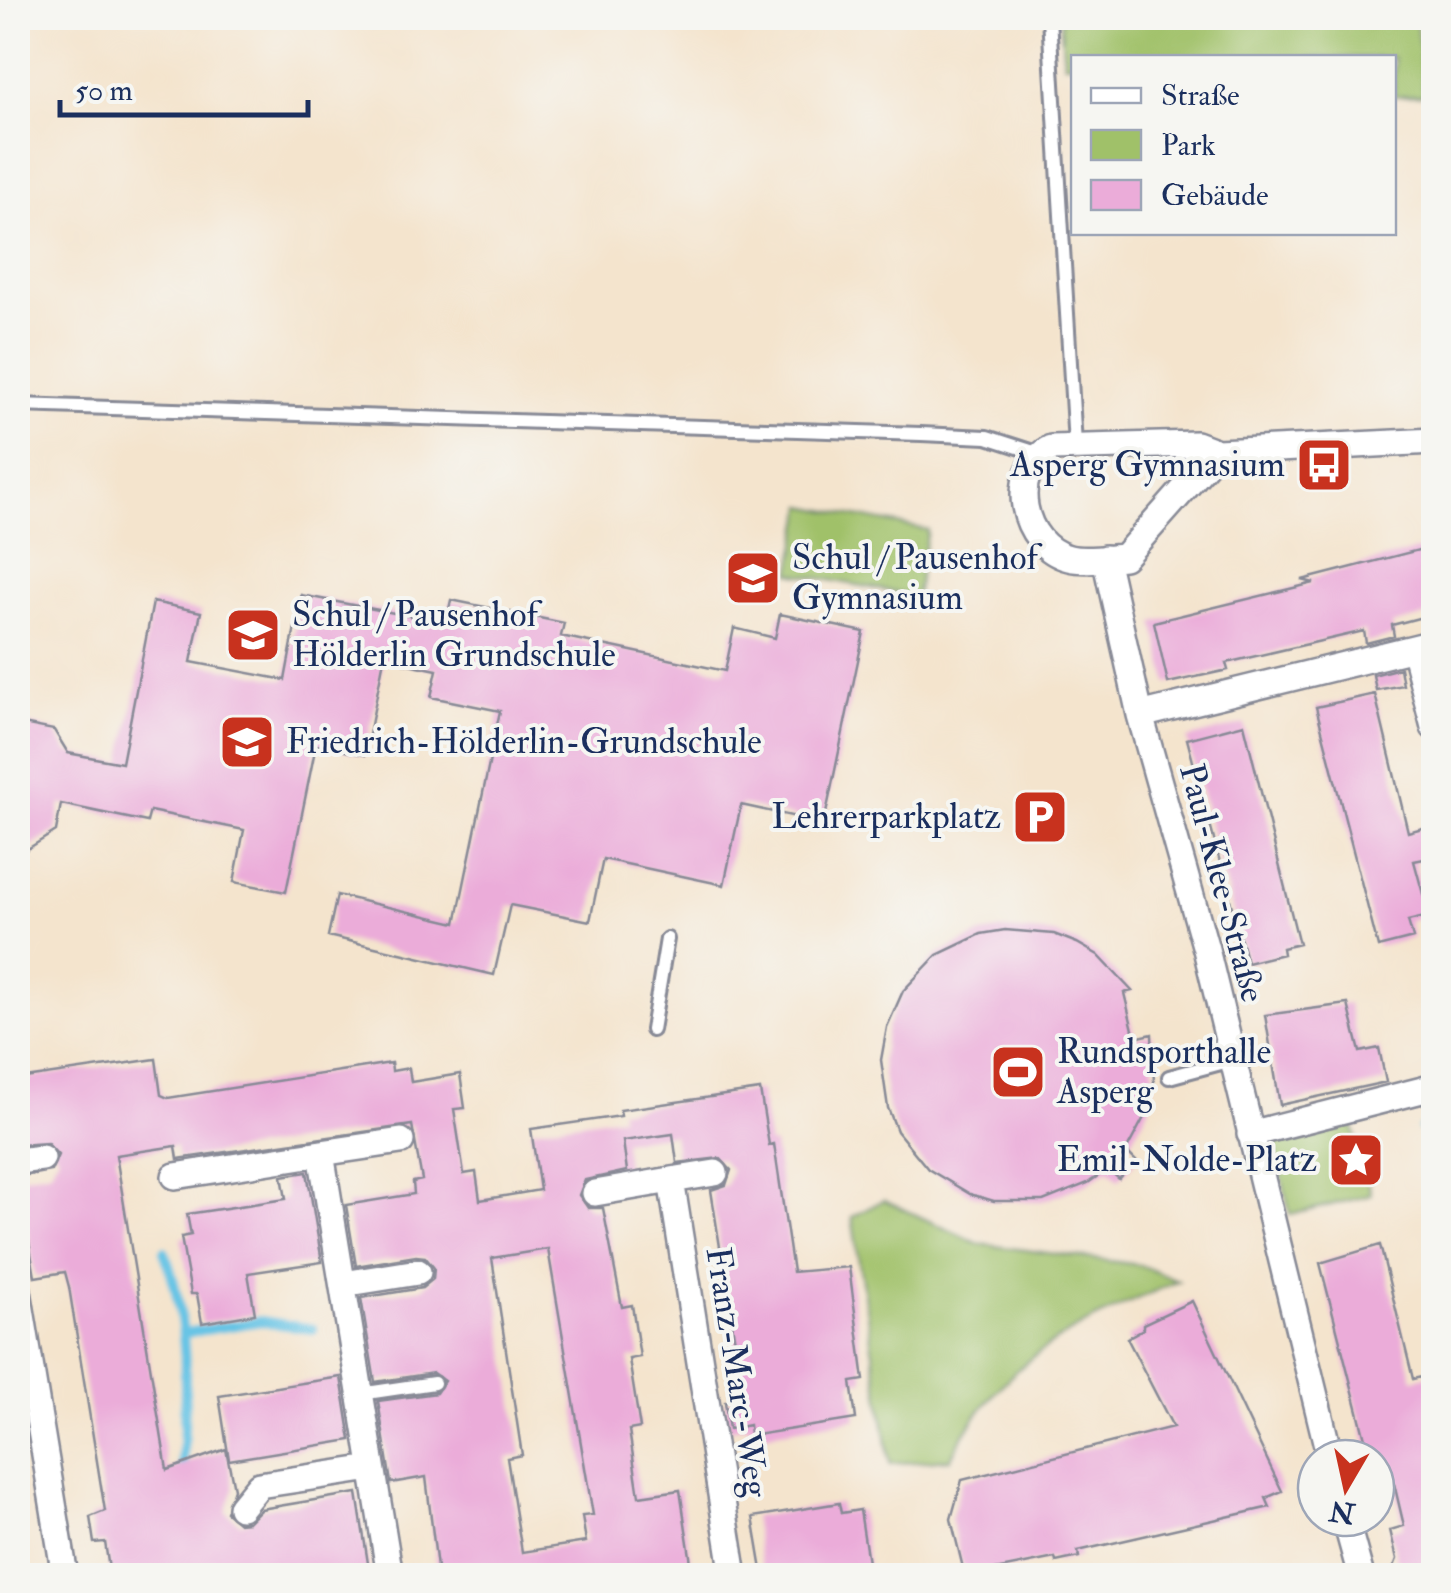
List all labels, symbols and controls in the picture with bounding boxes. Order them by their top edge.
scale bar [60,55,308,117]
legend [1071,55,1396,235]
text: 50 m [75,72,133,109]
text: Straße [1161,77,1240,114]
text: Park [1161,127,1216,164]
text: Gebäude [1161,177,1269,214]
bus stop icon: Asperg Gymnasium [1294,435,1354,495]
place label: Asperg Gymnasium [1009,443,1285,487]
place label: Schul / Pausenhof Gymnasium [792,536,1043,620]
school or university icon: Schul / Pausenhof Gymnasium [723,548,783,608]
place label: Schul / Pausenhof Hölderlin Grundschule [292,593,616,677]
school or university icon: Schul / Pausenhof Hölderlin Grundschule [223,605,283,665]
school or university icon: Friedrich-Hölderlin-Grundschule [217,712,277,772]
place label: Friedrich-Hölderlin-Grundschule [286,720,762,764]
street label: Paul-Klee-Straße [1169,759,1275,1007]
parking icon: Lehrerparkplatz [1010,787,1070,847]
place label: Lehrerparkplatz [772,795,1001,839]
place label: Rundsporthalle Asperg [1056,1030,1271,1114]
sports icon: Rundsporthalle Asperg [988,1042,1048,1102]
place icon: Emil-Nolde-Platz [1326,1130,1386,1190]
place label: Emil-Nolde-Platz [1057,1138,1317,1182]
street label: Franz-Marc-Weg [696,1244,779,1501]
north arrow [1296,1438,1396,1538]
text: N [1326,1492,1358,1531]

